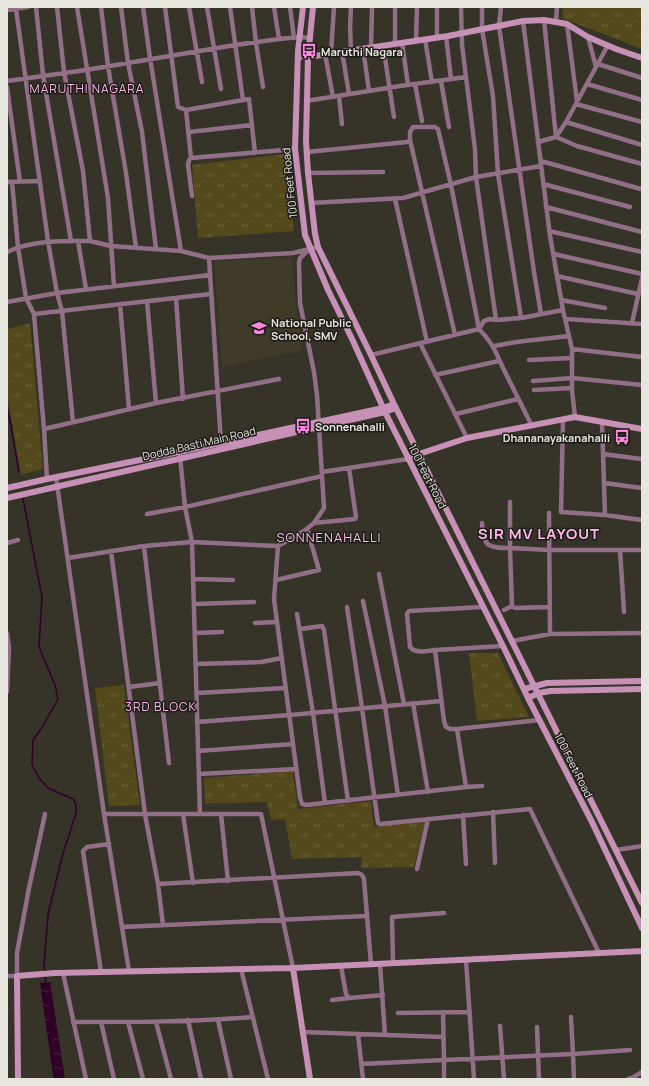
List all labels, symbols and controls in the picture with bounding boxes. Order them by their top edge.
bus stop icon: Maruthi Nagara [300,42,318,60]
place label: Maruthi Nagara [321,44,403,59]
district label: MARUTHI NAGARA [30,80,144,97]
street label: 100 Feet Road [278,147,300,219]
place label: National Public School, SMV [271,315,352,343]
school or university icon: National Public School, SMV [250,319,268,337]
bus stop icon: Sonnenahalli [294,417,312,435]
place label: Sonnenahalli [315,419,385,434]
street label: Dodda Basti Main Road [141,423,257,463]
bus stop icon: Dhananayakanahalli [613,428,631,446]
place label: Dhananayakanahalli [503,430,610,445]
street label: 100 Feet Road [405,441,451,511]
district label: SIR MV LAYOUT [478,523,600,544]
district label: SONNENAHALLI [276,528,382,546]
district label: 3RD BLOCK [125,698,197,715]
street label: 100 Feet Road [551,730,597,800]

